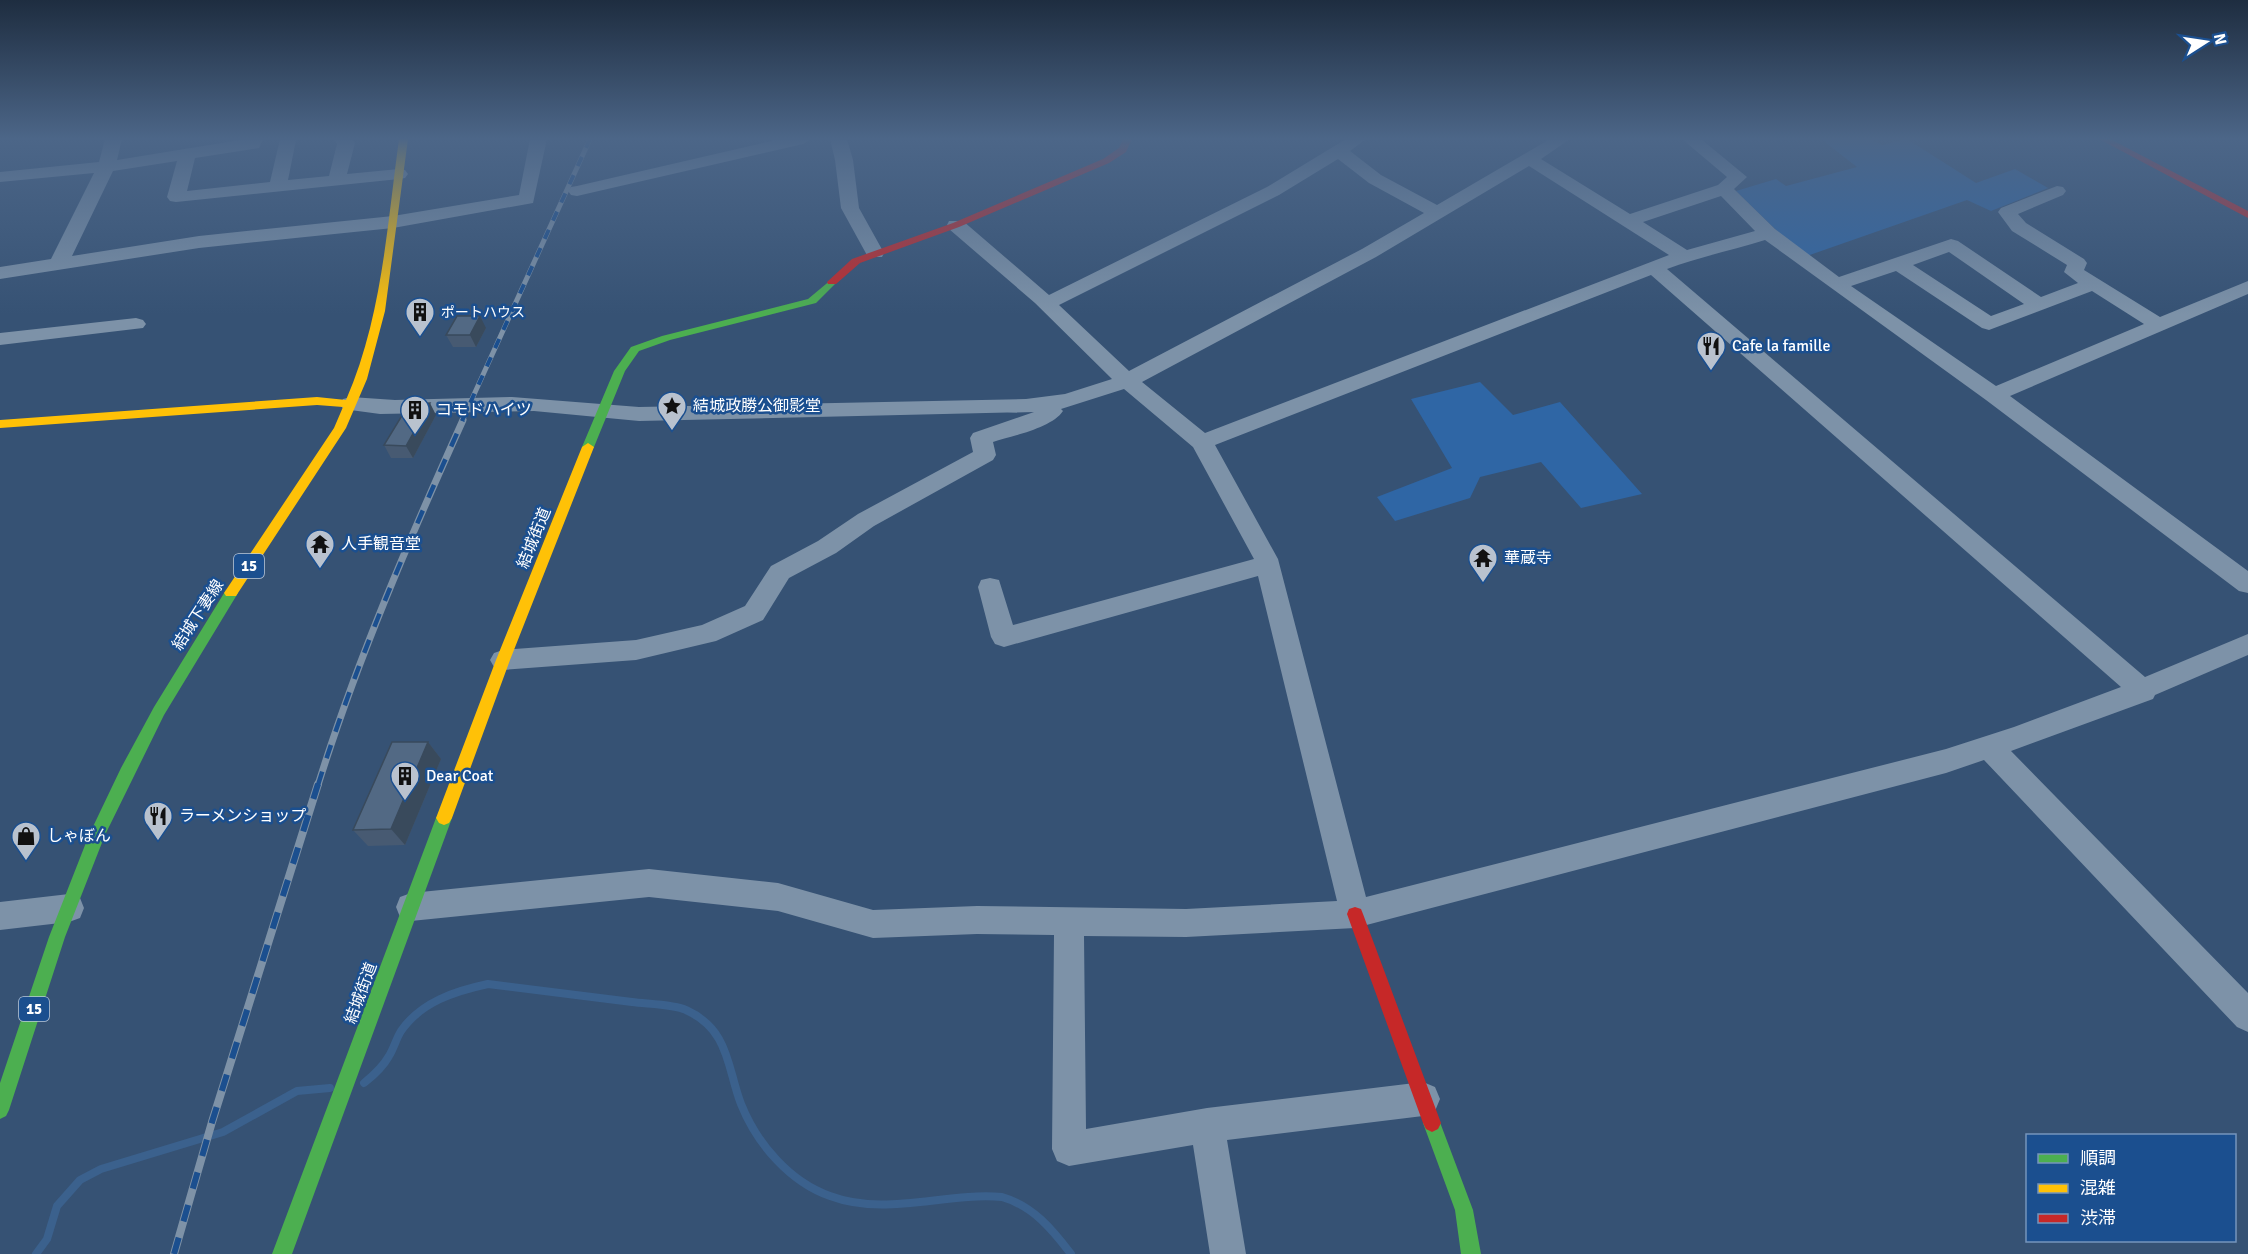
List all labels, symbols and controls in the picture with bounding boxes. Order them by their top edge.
north arrow [2176,12,2236,72]
text: N [2209,32,2231,47]
building icon: ポートハウス [404,296,436,338]
place label: ポートハウス [441,304,525,321]
restaurant icon: Cafe la famille [1695,330,1727,372]
place label: Cafe la famille [1732,336,1830,356]
place icon: 結城政勝公御影堂 [656,390,688,432]
building icon: コモドハイツ [399,394,431,436]
place label: 結城政勝公御影堂 [693,396,821,416]
place label: コモドハイツ [436,400,532,420]
street label: 結城街道 [513,505,555,571]
temple icon: 人手観音堂 [304,528,336,570]
place label: 人手観音堂 [341,534,421,554]
temple icon: 華蔵寺 [1467,542,1499,584]
place label: 華蔵寺 [1504,548,1552,568]
road number: 15 [234,554,264,578]
street label: 結城下妻線 [168,576,228,654]
building icon: Dear Coat [389,760,421,802]
place label: Dear Coat [426,766,494,786]
restaurant icon: ラーメンショップ [142,800,174,842]
place label: ラーメンショップ [179,806,306,826]
shop icon: しゃぼん [10,820,42,862]
place label: しゃぼん [47,826,111,846]
street label: 結城街道 [341,960,381,1026]
road number: 15 [19,997,49,1021]
legend [2026,1134,2236,1242]
text: 順調 [2080,1147,2116,1169]
text: 混雑 [2080,1177,2116,1199]
text: 渋滞 [2080,1207,2116,1229]

